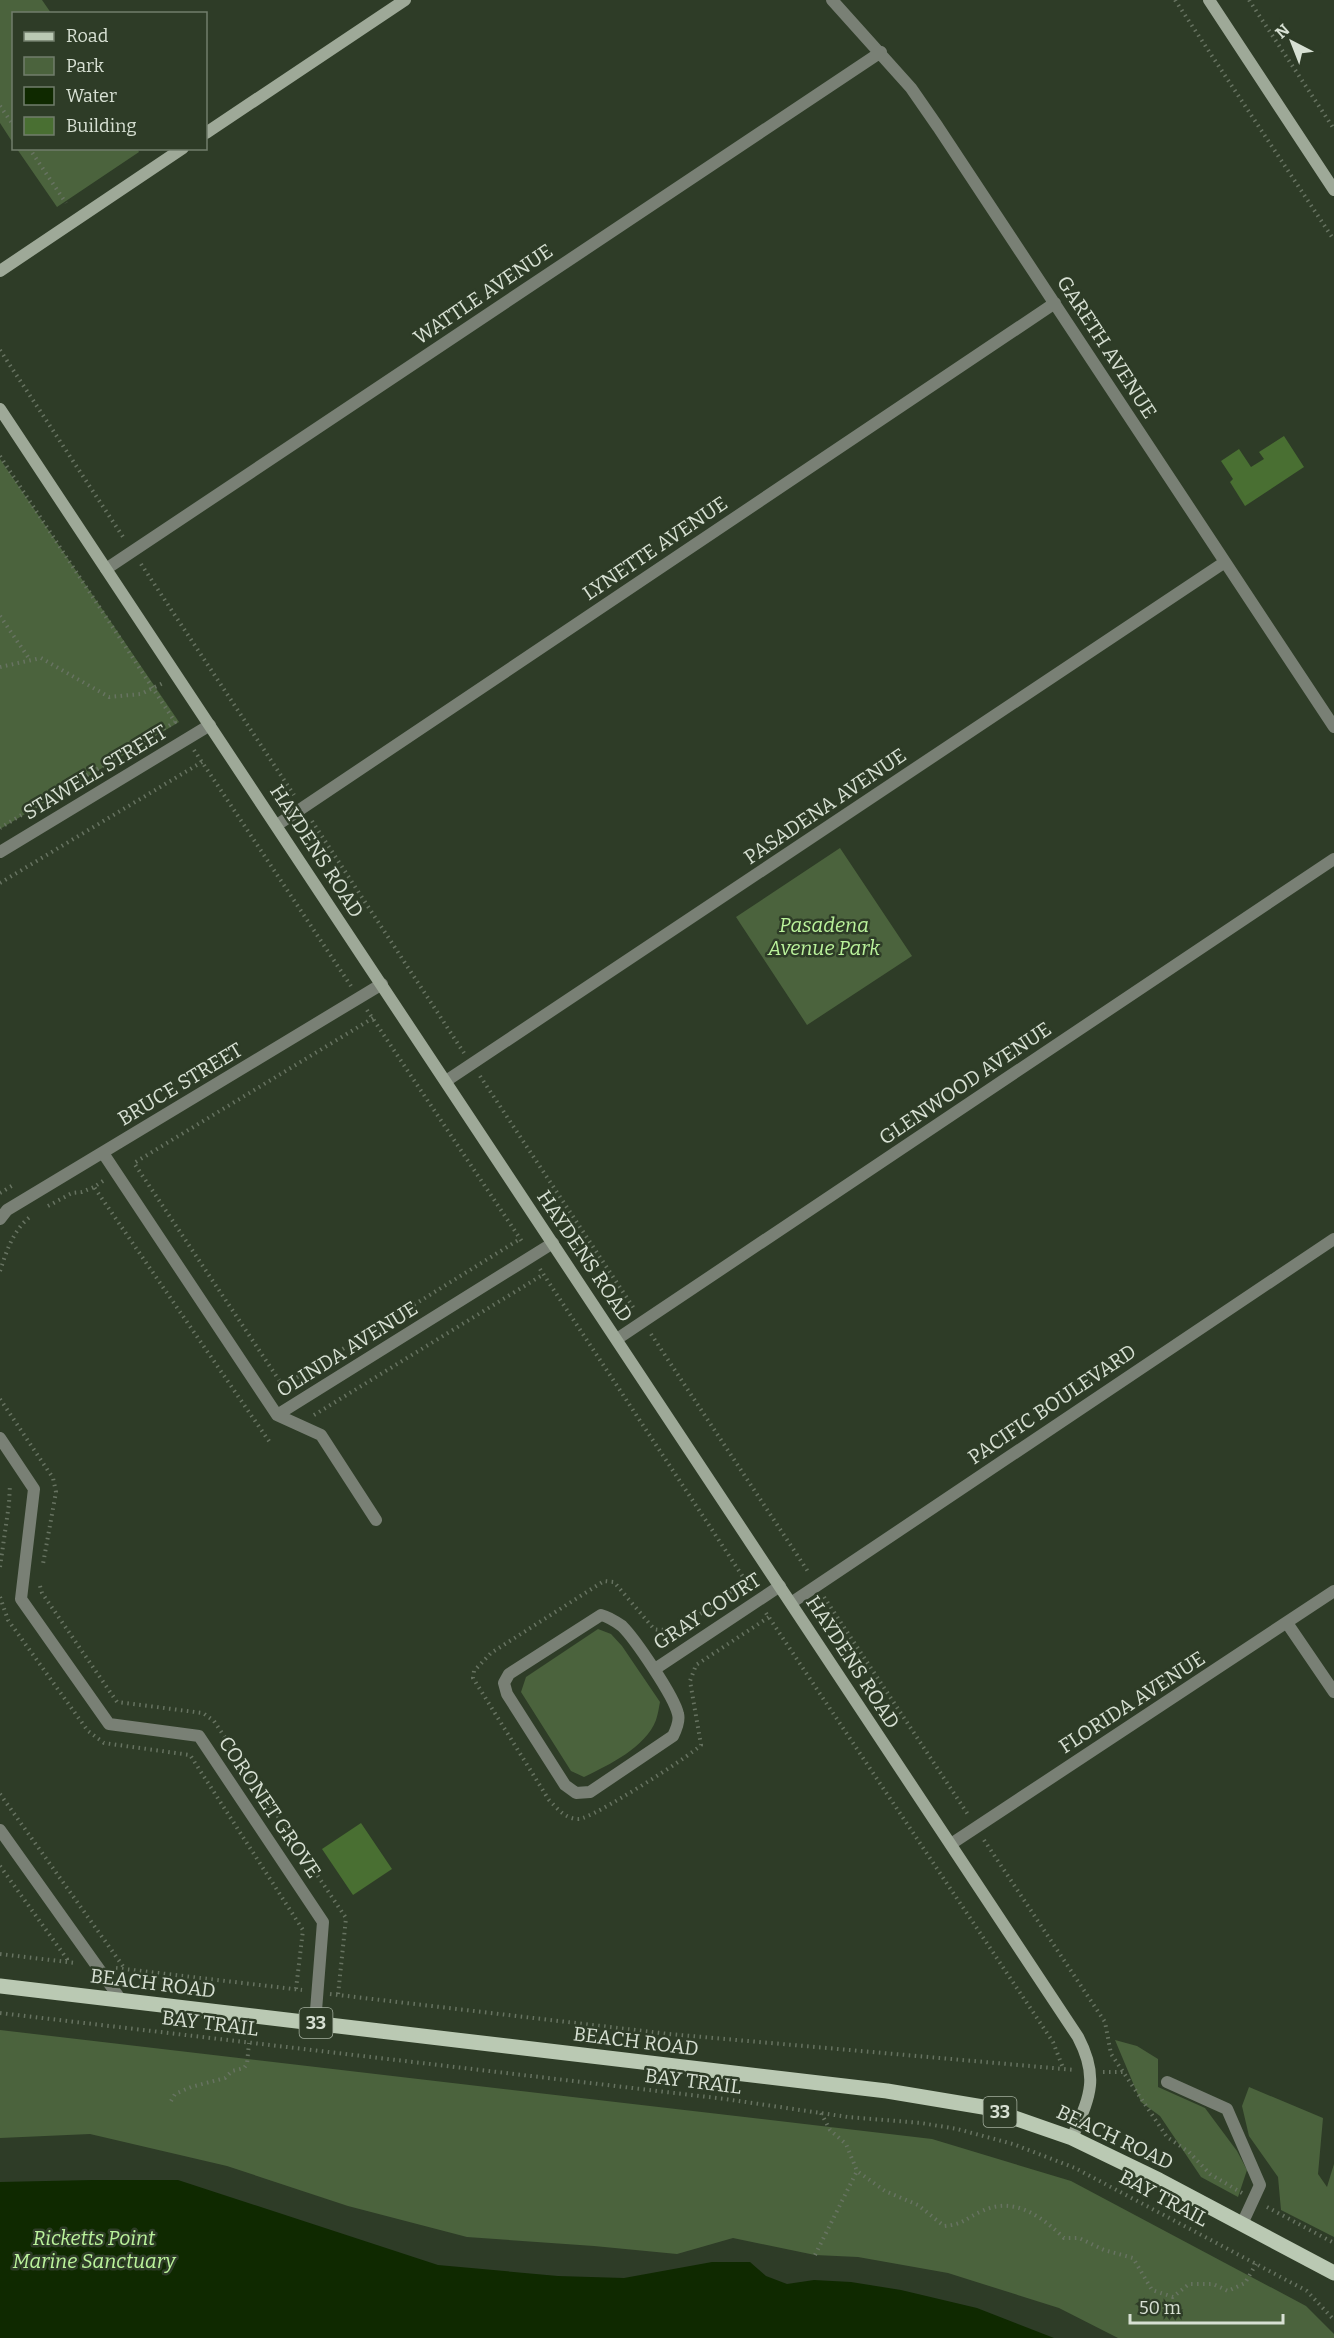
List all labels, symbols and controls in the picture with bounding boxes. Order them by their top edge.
legend [12,12,207,150]
north arrow [1262,12,1322,72]
text: N [1271,20,1293,42]
text: Road [66,25,109,47]
text: Park [66,55,105,77]
text: Water [66,85,117,107]
text: Building [66,115,137,137]
street label: WATTLE AVENUE [409,239,557,349]
street label: GARETH AVENUE [1052,271,1162,423]
street label: LYNETTE AVENUE [578,491,732,605]
street label: STAWELL STREET [19,719,172,824]
street label: PASADENA AVENUE [739,743,911,869]
street label: HAYDENS ROAD [265,780,369,922]
park label: Pasadena Avenue Park [767,913,880,960]
street label: GLENWOOD AVENUE [874,1016,1056,1150]
street label: BRUCE STREET [113,1037,247,1131]
street label: HAYDENS ROAD [532,1186,638,1326]
street label: OLINDA AVENUE [272,1296,422,1402]
street label: PACIFIC BOULEVARD [963,1339,1141,1469]
street label: GRAY COURT [649,1567,766,1655]
street label: HAYDENS ROAD [801,1591,905,1733]
street label: FLORIDA AVENUE [1054,1646,1210,1758]
street label: CORONET GROVE [214,1732,326,1882]
street label: BEACH ROAD [89,1963,217,2003]
street label: BAY TRAIL [160,2005,260,2041]
road number: 33 [300,2008,332,2038]
street label: BEACH ROAD [572,2021,700,2061]
street label: BAY TRAIL [643,2063,743,2099]
road number: 33 [984,2097,1016,2127]
street label: BEACH ROAD [1053,2099,1177,2175]
street label: BAY TRAIL [1115,2165,1213,2231]
park label: Ricketts Point Marine Sanctuary [13,2226,177,2273]
scale bar [1130,2287,1283,2325]
text: 50 m [1139,2297,1181,2319]

